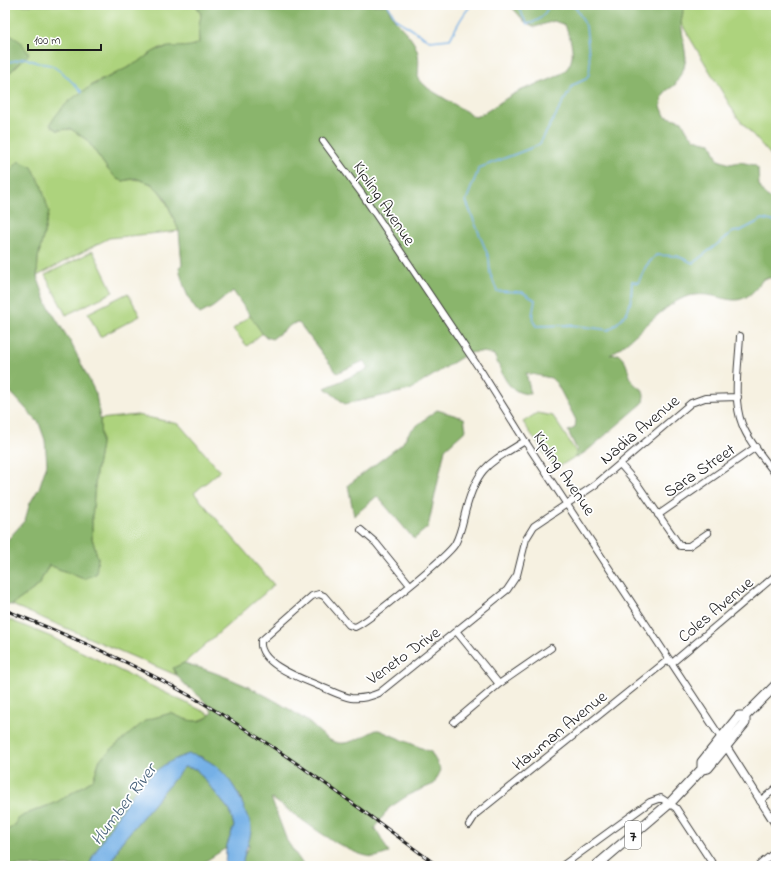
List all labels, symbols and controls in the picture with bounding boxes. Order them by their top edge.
scale bar [28,26,101,52]
text: 100 m [34,32,61,50]
street label: Kipling Avenue [345,157,421,252]
street label: Nadia Avenue [595,389,686,471]
street label: Kipling Avenue [525,427,601,522]
street label: Sara Street [659,438,741,504]
street label: Coles Avenue [673,571,759,649]
street label: Veneto Drive [361,621,446,692]
street label: Hawman Avenue [507,685,613,777]
water label: Humber River [85,757,166,852]
road number: 7 [625,821,641,849]

